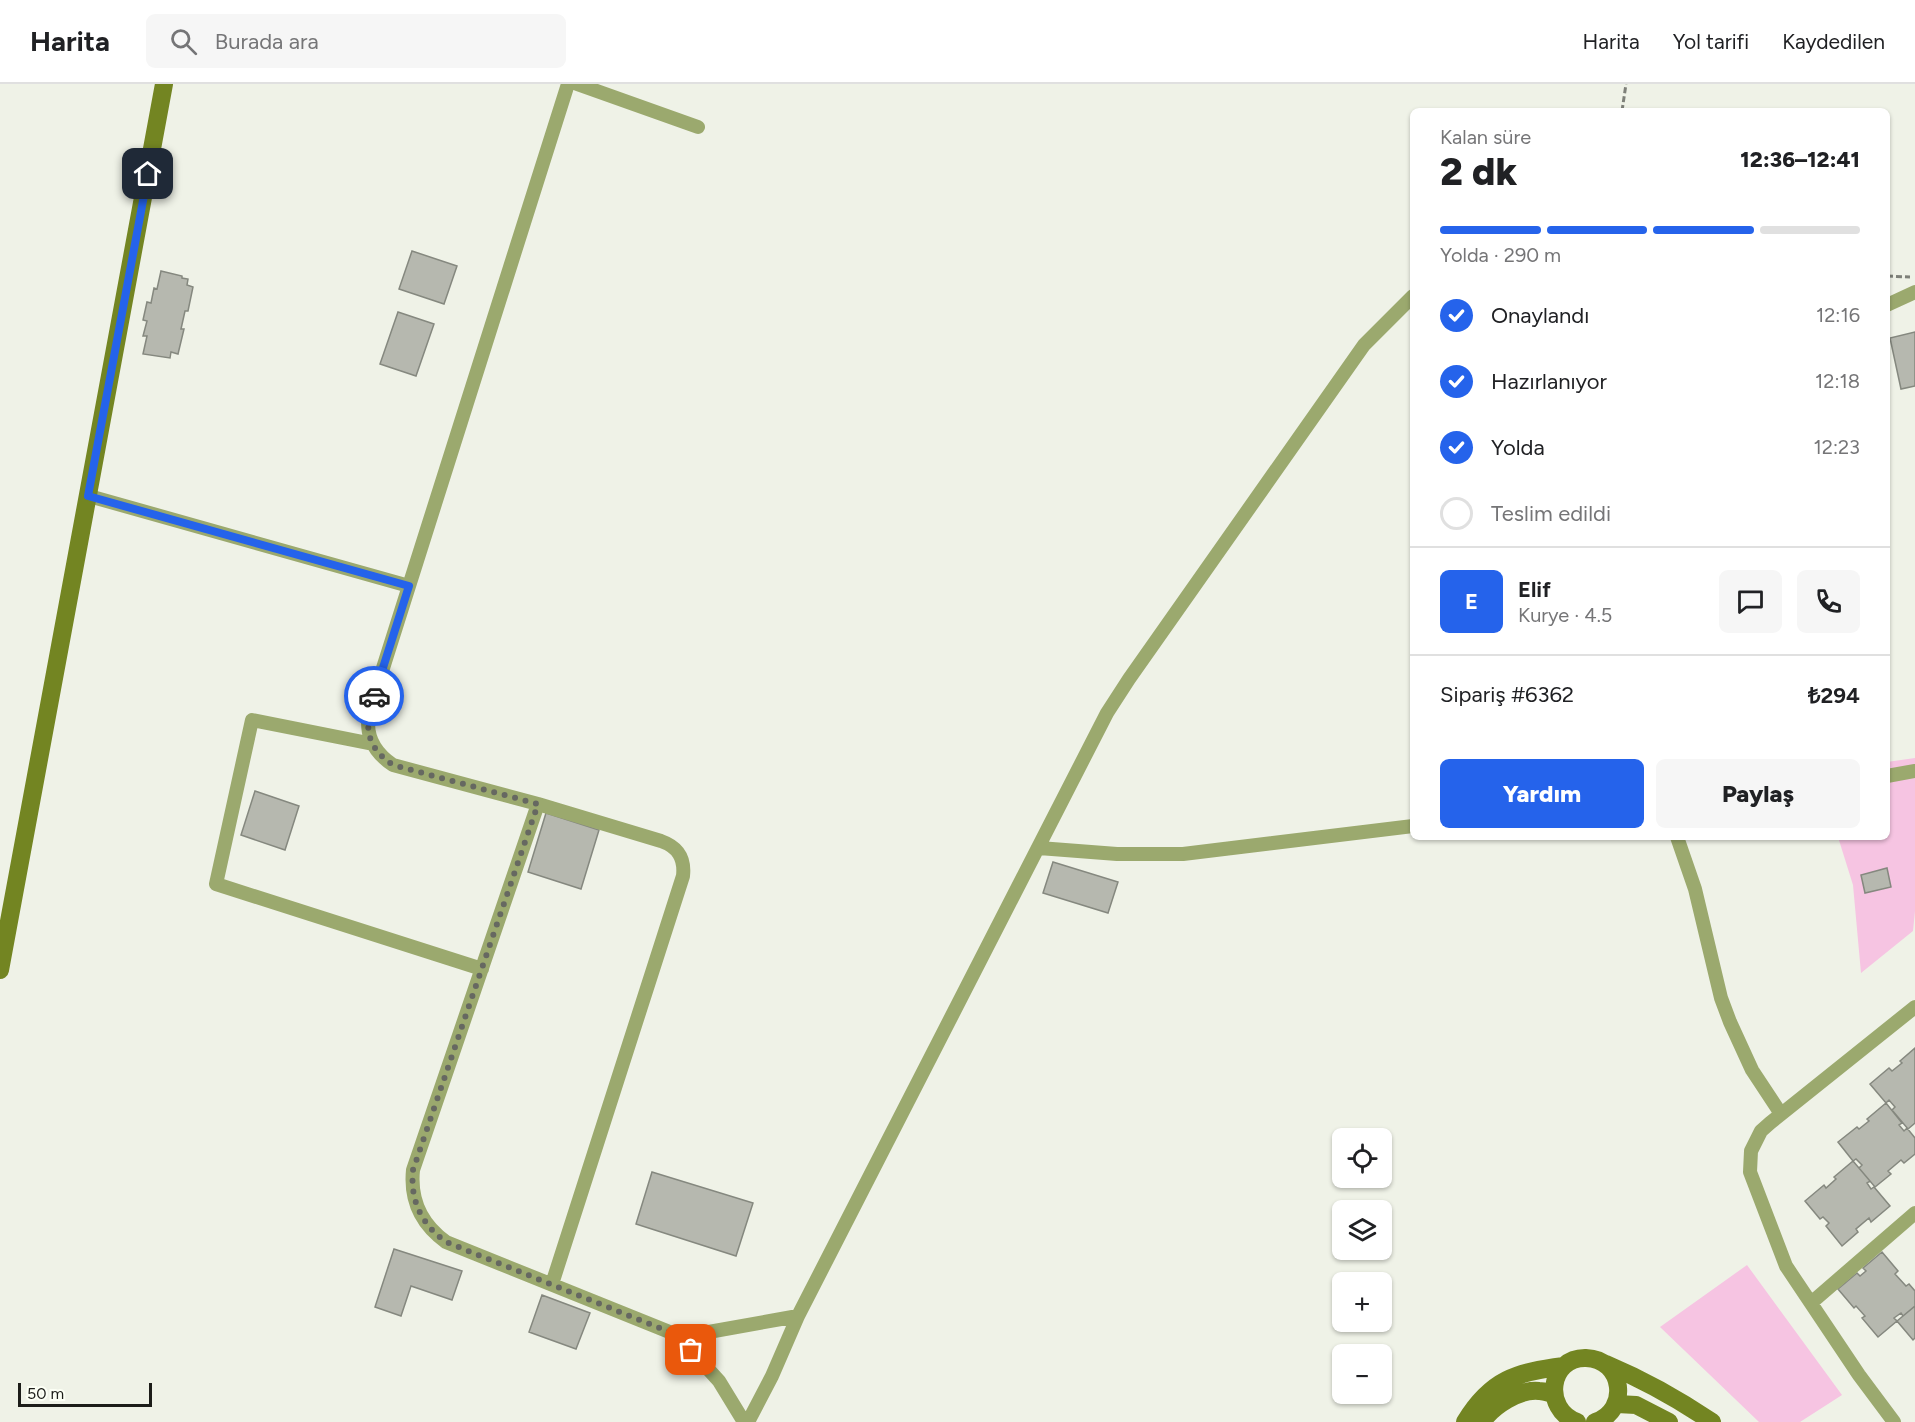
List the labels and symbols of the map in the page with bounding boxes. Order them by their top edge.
pin [122,148,173,199]
courier [344,666,404,726]
pin [665,1324,716,1375]
scale bar [18,1380,152,1408]

